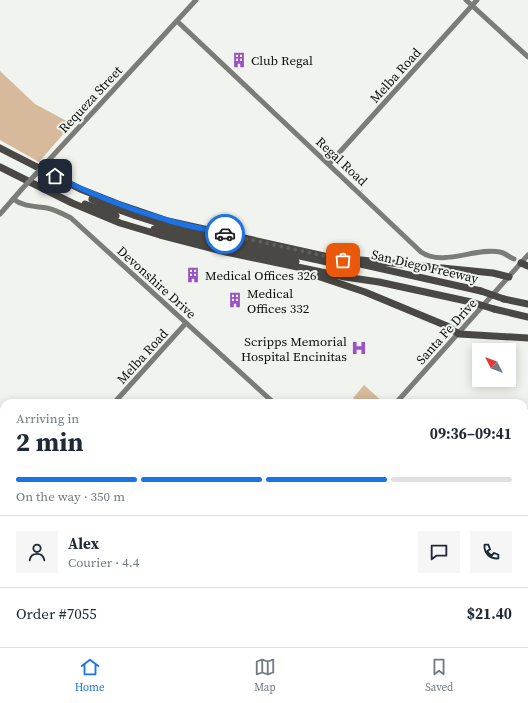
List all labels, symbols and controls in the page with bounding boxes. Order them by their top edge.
street label: Melba Road [366,44,425,106]
building icon: Club Regal [230,51,248,69]
place label: Club Regal [251,52,313,69]
street label: Requeza Street [55,62,126,136]
street label: Regal Road [312,133,371,190]
pin [38,159,72,193]
icon: home [44,165,66,187]
courier [205,214,245,254]
icon: car [214,223,236,245]
street label: Devonshire Drive [114,242,200,323]
pin [326,243,360,277]
street label: San Diego Freeway [370,246,480,287]
icon: bag [332,249,354,271]
building icon: Medical Offices 326 [184,266,202,284]
place label: Medical Offices 326 [205,267,316,284]
place label: Medical Offices 332 [247,285,309,317]
building icon: Medical Offices 332 [226,291,244,309]
street label: Santa Fe Drive [412,295,481,368]
street label: Melba Road [113,325,172,387]
place label: Scripps Memorial Hospital Encinitas [241,333,347,365]
hospital icon: Scripps Memorial Hospital Encinitas [350,339,368,357]
north arrow [472,343,516,387]
map controls [472,343,516,387]
text: Arriving in [16,410,79,427]
text: 09:36–09:41 [430,423,512,444]
text: 2 min [16,424,83,460]
text: On the way · 350 m [16,488,125,505]
button: person [16,531,58,573]
button: chat [418,531,460,573]
button: phone [470,531,512,573]
text: Alex [68,533,99,554]
text: Courier · 4.4 [68,554,139,571]
text: Order #7055 [16,603,97,624]
text: $21.40 [467,603,512,624]
tab: Home [75,656,105,695]
tab: Map [254,656,276,695]
tab: Saved [425,656,453,695]

